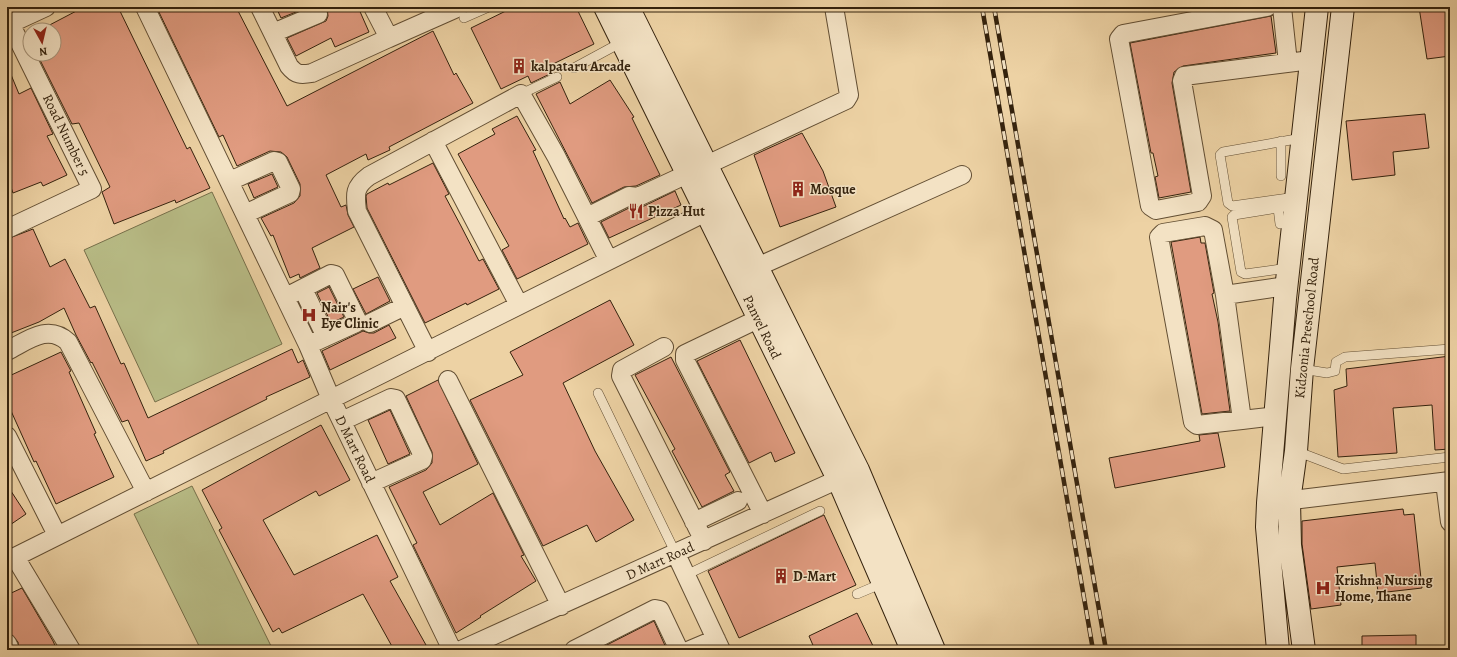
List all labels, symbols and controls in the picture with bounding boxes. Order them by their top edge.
north arrow [22,22,62,62]
text: N [38,43,48,59]
building icon: kalpataru Arcade [510,57,528,75]
place label: kalpataru Arcade [531,57,631,76]
street label: Road Number 5 [38,91,94,179]
building icon: Mosque [789,180,807,198]
place label: Mosque [810,180,856,199]
restaurant icon: Pizza Hut [627,202,645,220]
place label: Pizza Hut [648,202,705,221]
street label: Kidzonia Preschool Road [1290,256,1324,400]
street label: Panvel Road [738,292,786,363]
place label: Nair's Eye Clinic [321,298,379,333]
hospital icon: Nair's Eye Clinic [300,306,318,324]
street label: D Mart Road [331,412,380,486]
street label: D Mart Road [623,537,698,584]
building icon: D-Mart [772,567,790,585]
place label: D-Mart [793,567,836,586]
place label: Krishna Nursing Home, Thane [1335,571,1433,606]
hospital icon: Krishna Nursing Home, Thane [1314,579,1332,597]

